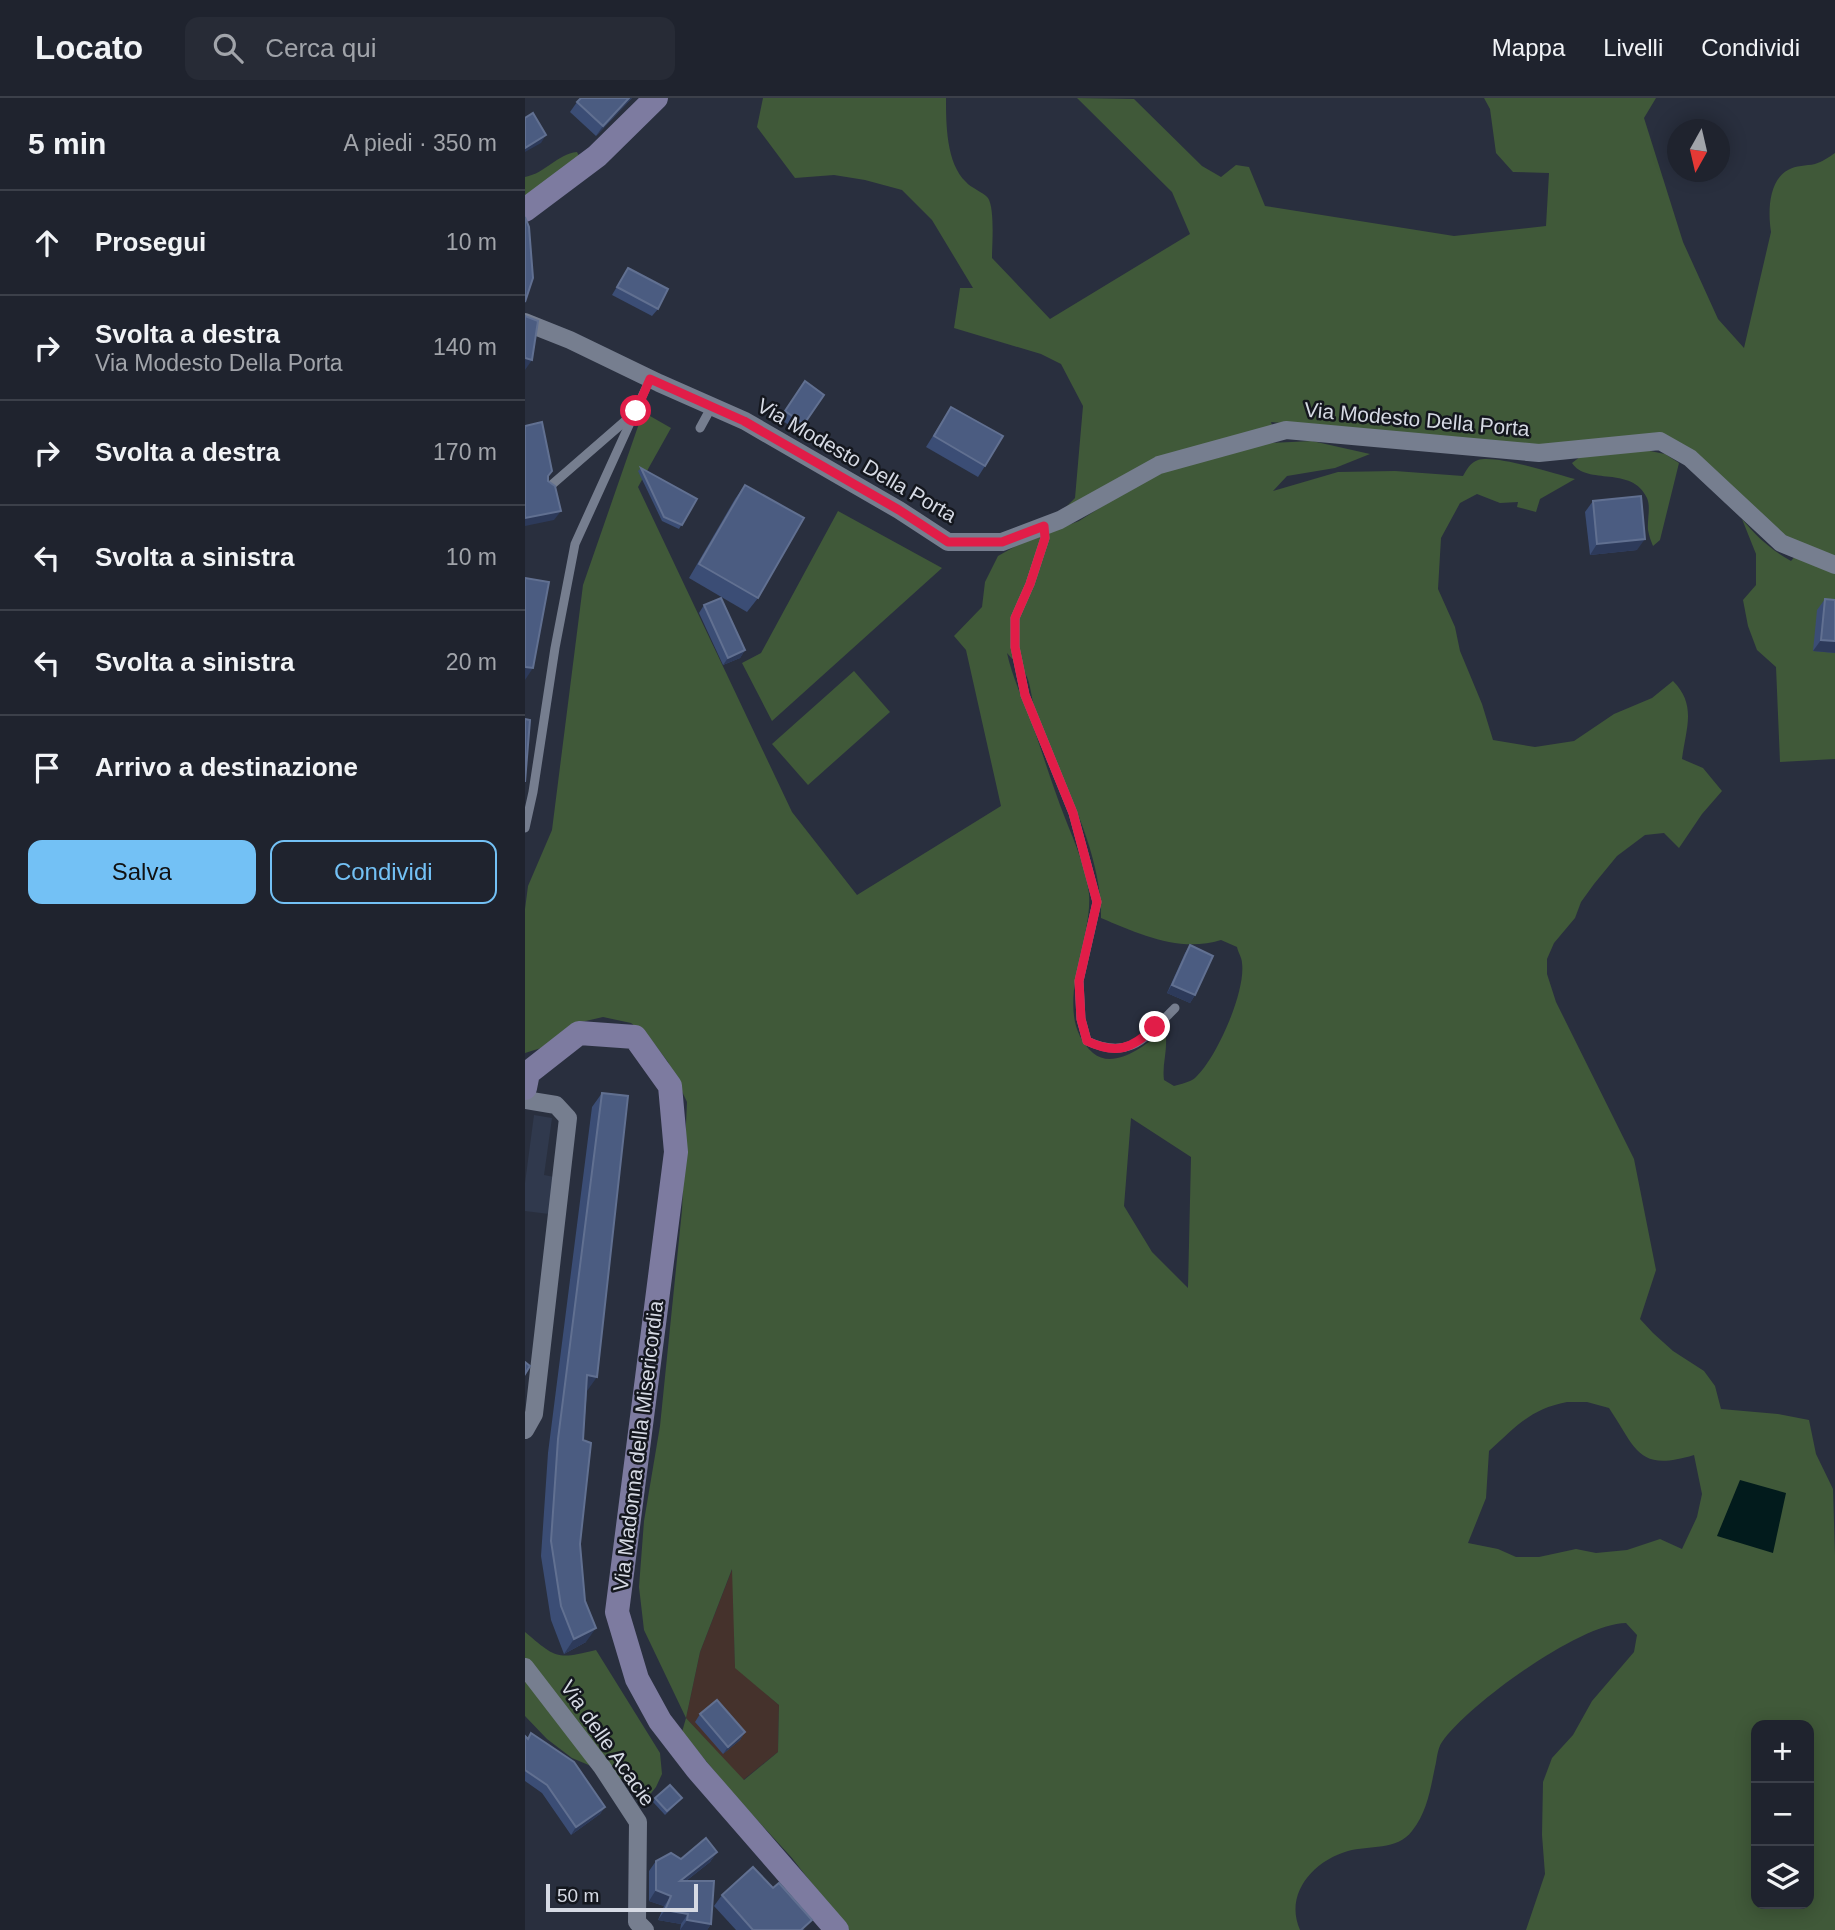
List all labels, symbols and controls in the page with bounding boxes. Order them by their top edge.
search box [185,17,675,80]
text: Locato [35,29,143,66]
icon: search [209,29,247,67]
text: Cerca qui [265,33,376,63]
text: Mappa [1492,34,1565,61]
text: Livelli [1603,34,1663,61]
text: Condividi [1701,34,1800,61]
north arrow [1667,119,1730,182]
text: 5 min [28,127,106,160]
text: A piedi · 350 m [344,130,497,156]
icon: ahead [28,224,66,262]
text: Prosegui [95,227,206,257]
text: 10 m [446,229,497,255]
text: Svolta a destra [95,319,280,349]
icon: right [28,329,66,367]
text: 140 m [433,334,497,360]
text: Via Modesto Della Porta [95,350,343,376]
street label: Via Modesto Della Porta [753,394,961,527]
route start [620,395,651,426]
street label: Via Modesto Della Porta [1303,398,1531,440]
icon: right [28,434,66,472]
text: Svolta a destra [95,437,280,467]
text: 170 m [433,439,497,465]
icon: left [28,539,66,577]
text: Svolta a sinistra [95,542,294,572]
text: 10 m [446,544,497,570]
icon: left [28,644,66,682]
text: Svolta a sinistra [95,647,294,677]
text: 20 m [446,649,497,675]
icon: arrive [28,749,66,787]
text: Arrivo a destinazione [95,752,358,782]
button: Salva [28,840,256,904]
button: Condividi [270,840,497,904]
route end [1139,1011,1170,1042]
street label: Via Madonna della Misericordia [609,1299,667,1593]
street label: Via delle Acacie [556,1676,660,1810]
map controls [1751,1720,1814,1909]
button: + [1751,1720,1814,1783]
button: − [1751,1783,1814,1846]
button: layers [1751,1846,1814,1909]
scale bar [546,1881,698,1913]
text: 50 m [557,1885,599,1906]

